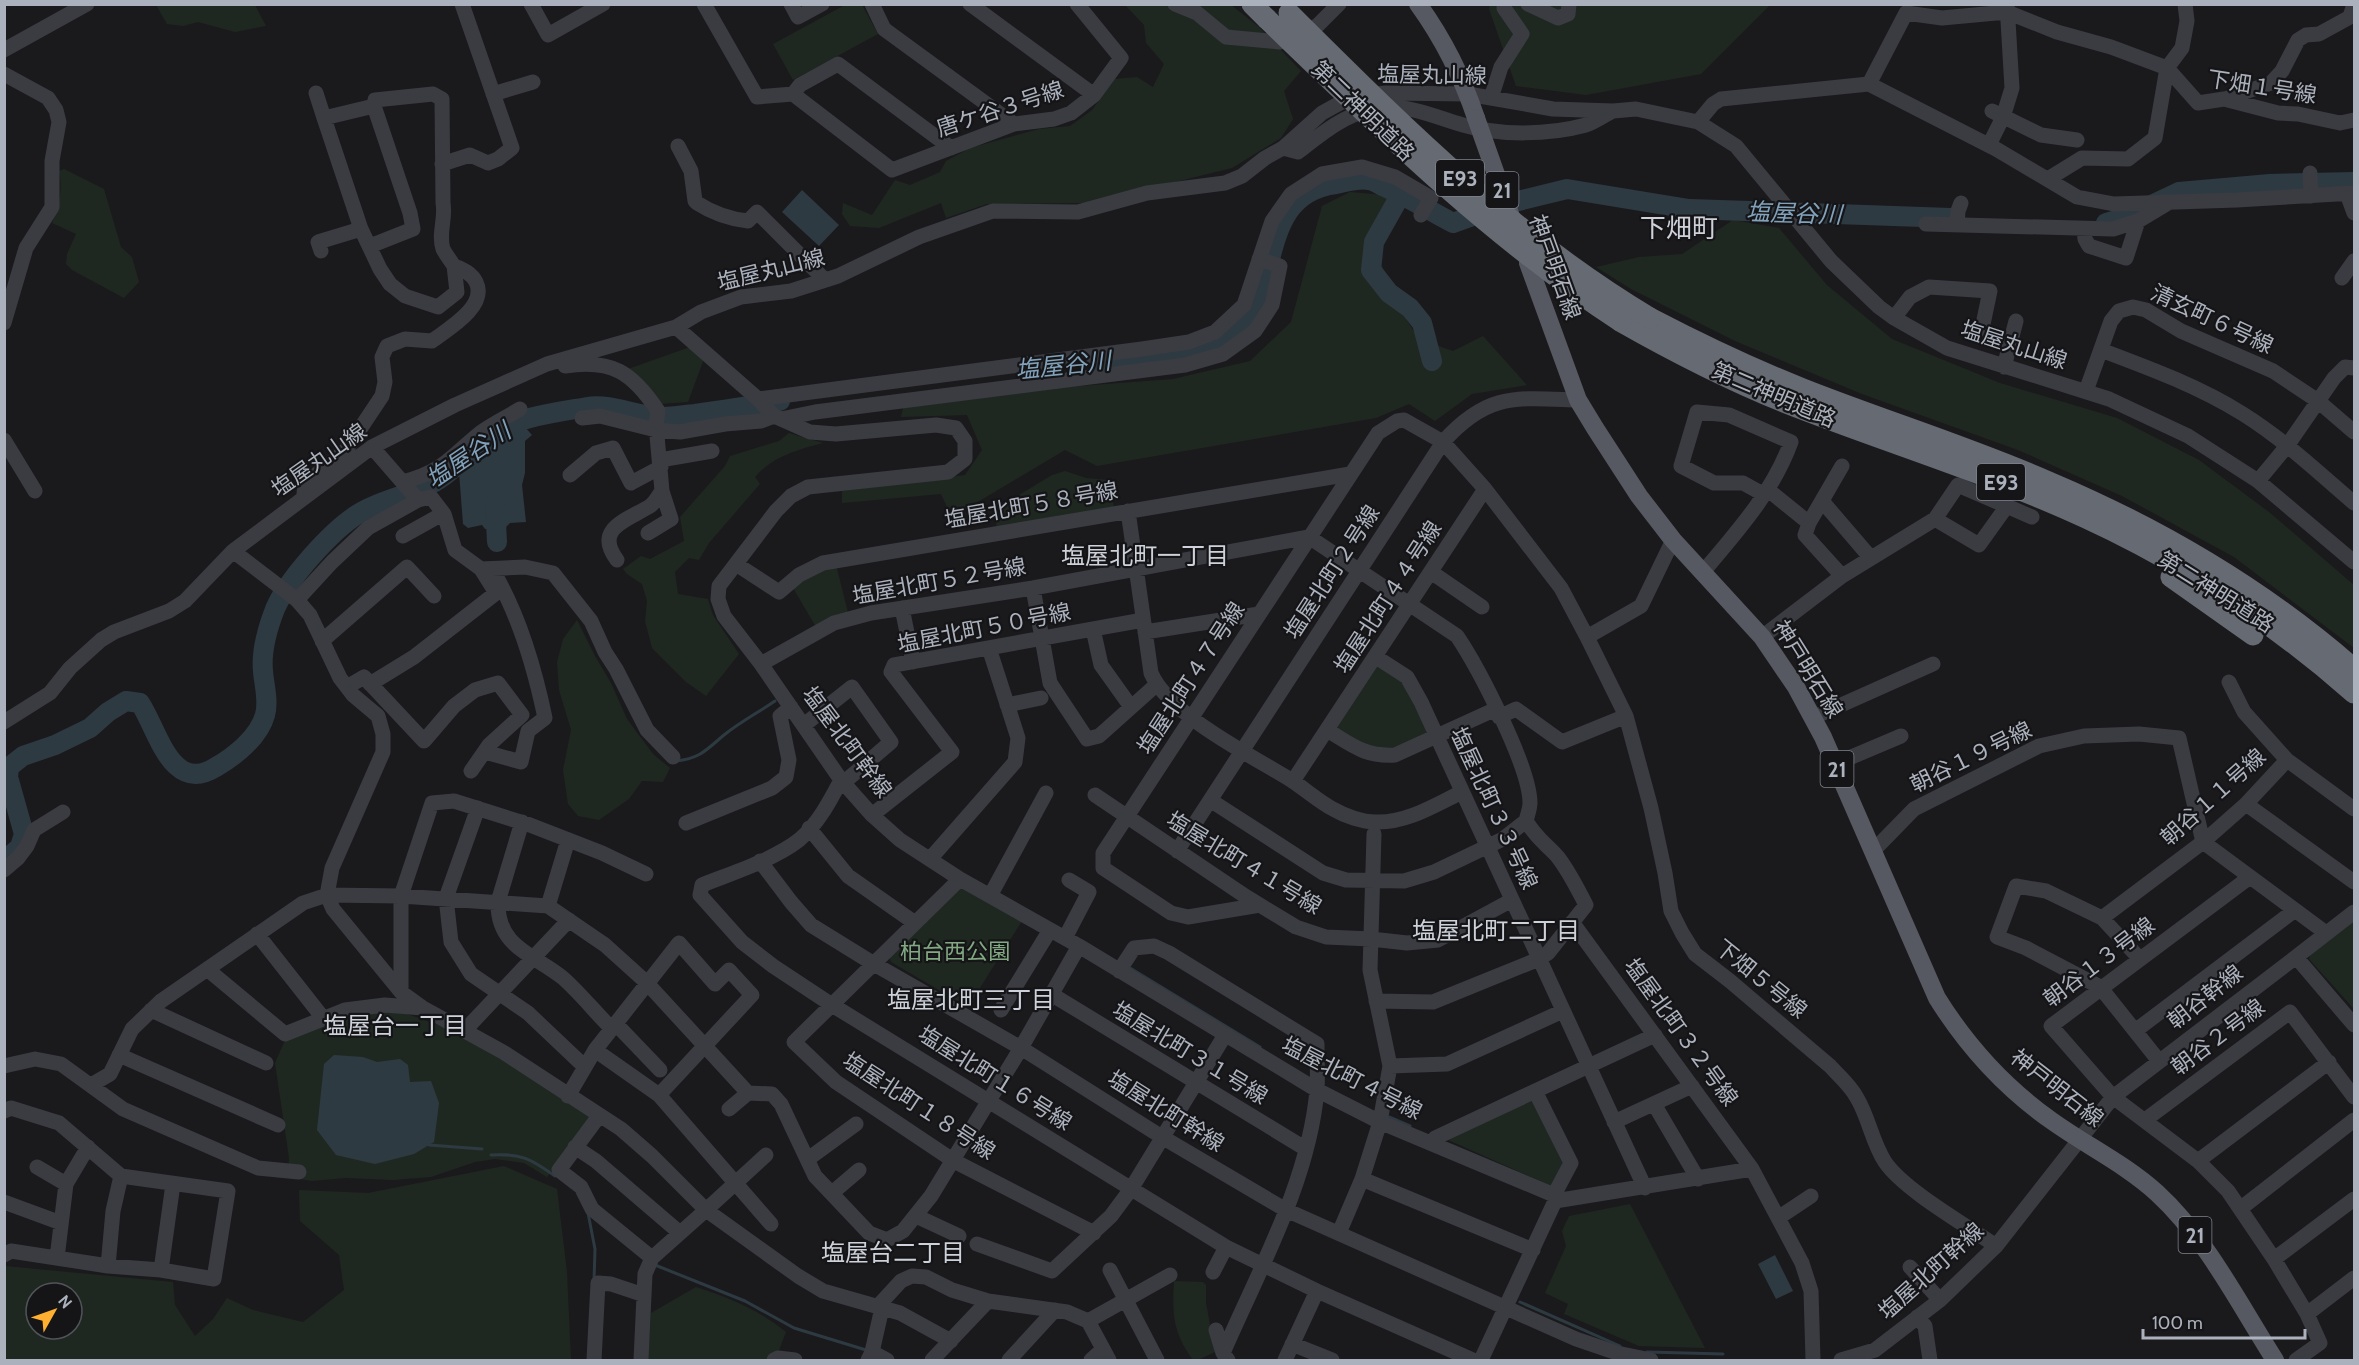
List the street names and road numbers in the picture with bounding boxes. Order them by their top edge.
street label: 第二神明道路 [1306,55,1420,167]
street label: 塩屋丸山線 [1377,61,1487,89]
street label: 下畑１号線 [2206,65,2318,109]
street label: 唐ケ谷３号線 [933,76,1067,142]
road number: E93 [1436,160,1484,196]
road number: 21 [1486,172,1518,208]
street label: 神戸明石線 [1524,211,1586,323]
street label: 塩屋丸山線 [714,244,828,296]
street label: 清玄町６号線 [2146,279,2278,359]
street label: 塩屋丸山線 [1958,315,2070,375]
street label: 第二神明道路 [1708,357,1840,433]
street label: 塩屋丸山線 [266,417,372,503]
road number: E93 [1977,464,2025,500]
street label: 塩屋北町５８号線 [942,476,1120,534]
street label: 塩屋北町２号線 [1279,500,1385,644]
street label: 塩屋北町４４号線 [1329,516,1447,678]
street label: 第二神明道路 [2153,546,2279,638]
street label: 塩屋北町５２号線 [850,552,1028,610]
street label: 塩屋北町４７号線 [1132,597,1250,759]
street label: 塩屋北町５０号線 [895,598,1073,658]
street label: 神戸明石線 [1767,615,1849,723]
street label: 塩屋北町幹線 [796,681,898,803]
street label: 朝谷１９号線 [1906,716,2036,798]
street label: 塩屋北町３３号線 [1445,723,1543,893]
street label: 朝谷１１号線 [2155,743,2271,851]
road number: 21 [1820,751,1854,787]
street label: 塩屋北町４１号線 [1162,806,1326,920]
street label: 朝谷１３号線 [2038,911,2160,1013]
street label: 下畑５号線 [1710,934,1812,1024]
street label: 塩屋北町３２号線 [1618,953,1744,1111]
street label: 朝谷幹線 [2162,959,2248,1035]
street label: 朝谷２号線 [2166,993,2270,1081]
street label: 塩屋北町３１号線 [1108,996,1272,1110]
street label: 塩屋北町１６号線 [913,1020,1077,1136]
street label: 塩屋北町４号線 [1277,1031,1427,1125]
street label: 神戸明石線 [2005,1043,2109,1133]
street label: 塩屋北町１８号線 [838,1047,1000,1165]
street label: 塩屋北町幹線 [1103,1065,1229,1157]
street label: 塩屋北町幹線 [1873,1217,1989,1325]
road number: 21 [2178,1217,2212,1253]

